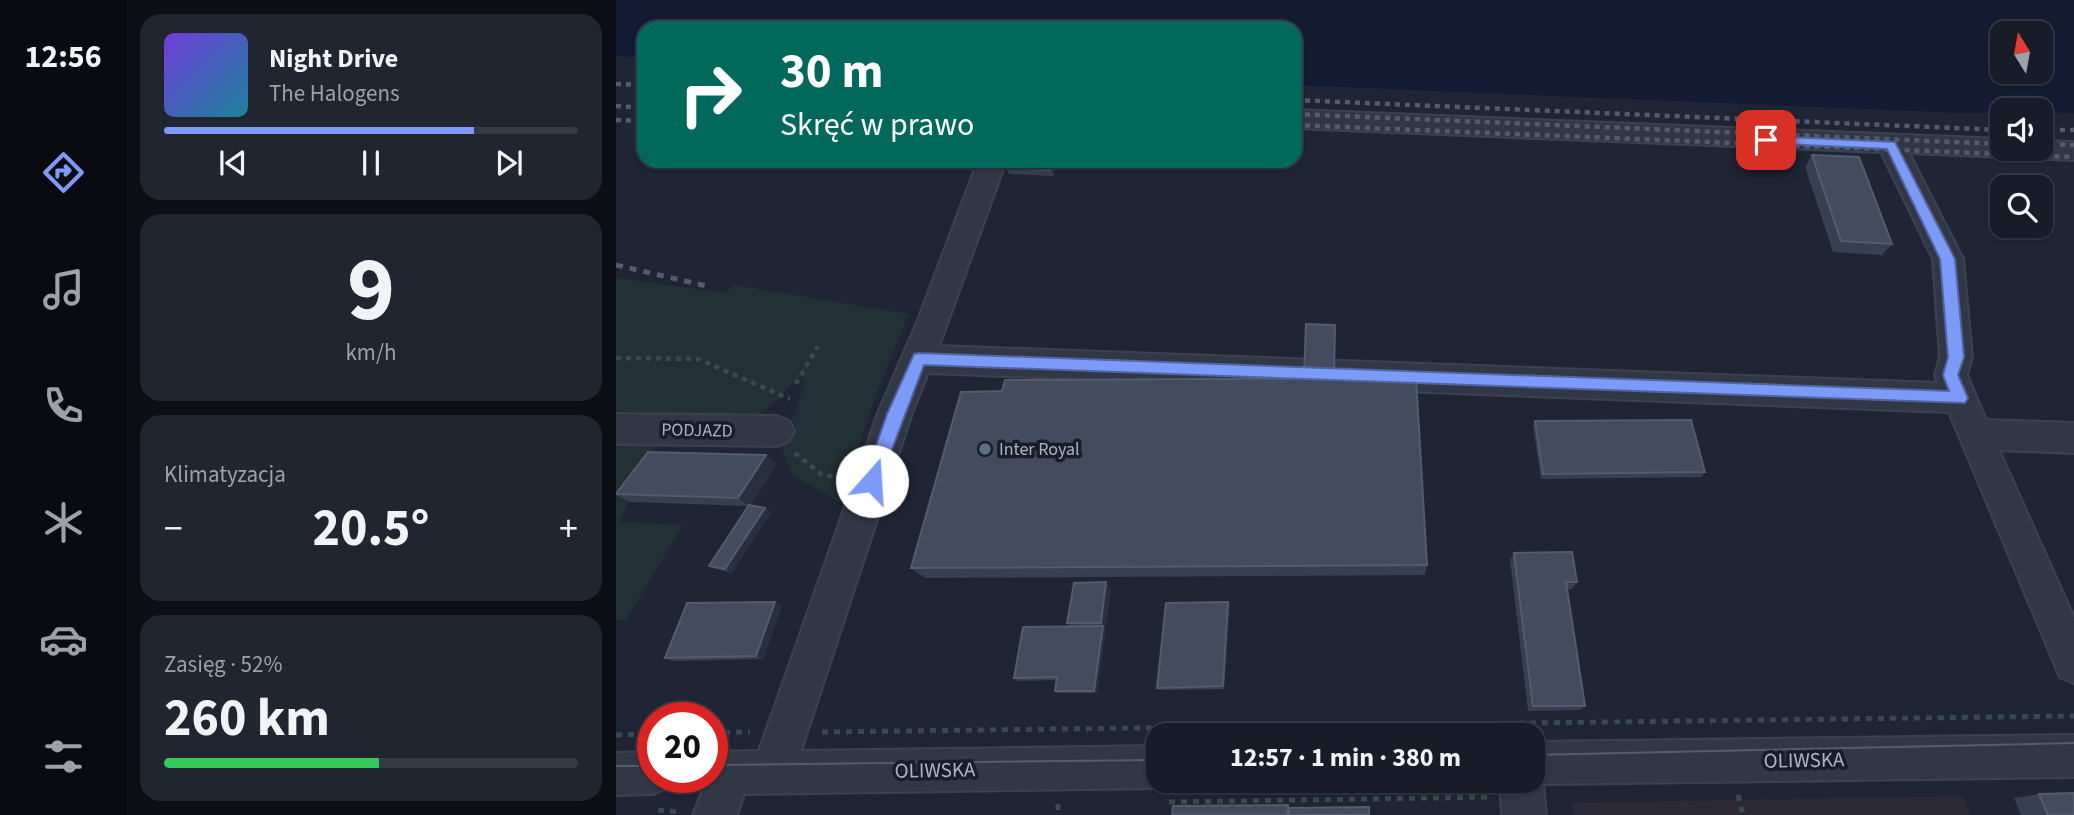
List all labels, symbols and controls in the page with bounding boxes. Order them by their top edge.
north arrow [1990,21,2053,84]
map controls [1990,21,2053,238]
text: 12:56 [24,34,102,80]
text: 30 m [780,37,884,107]
text: Night Drive [269,40,398,77]
icon: right [665,49,756,140]
text: The Halogens [269,77,400,110]
button: sound [1990,98,2053,161]
text: Skręć w prawo [780,102,974,148]
pin [1736,110,1796,170]
icon: arrive [1747,121,1785,159]
icon: previous [214,144,252,182]
icon: pause [352,144,390,182]
icon: next [490,144,528,182]
icon: directions [39,148,88,197]
button: search [1990,175,2053,238]
text: 9 [347,226,395,355]
icon: music [39,265,88,314]
text: km/h [345,336,397,369]
icon: phone [39,381,88,430]
street label: PODJAZD [661,417,733,444]
place label: Inter Royal [999,437,1080,462]
marker: Inter Royal [977,441,993,457]
position arrow [835,444,909,518]
text: Klimatyzacja [164,458,286,491]
text: 20.5° [313,492,429,566]
icon: climate [39,498,88,547]
text: − [164,502,183,556]
text: + [559,502,578,556]
icon: car [39,615,88,664]
text: Zasięg · 52% [164,648,282,681]
text: 260 km [164,682,330,756]
speed limit sign: 20 [637,702,728,793]
icon: filters [39,732,88,781]
text: 12:57 · 1 min · 380 m [1230,739,1461,776]
street label: OLIWSKA [1763,744,1845,776]
street label: OLIWSKA [894,754,976,786]

